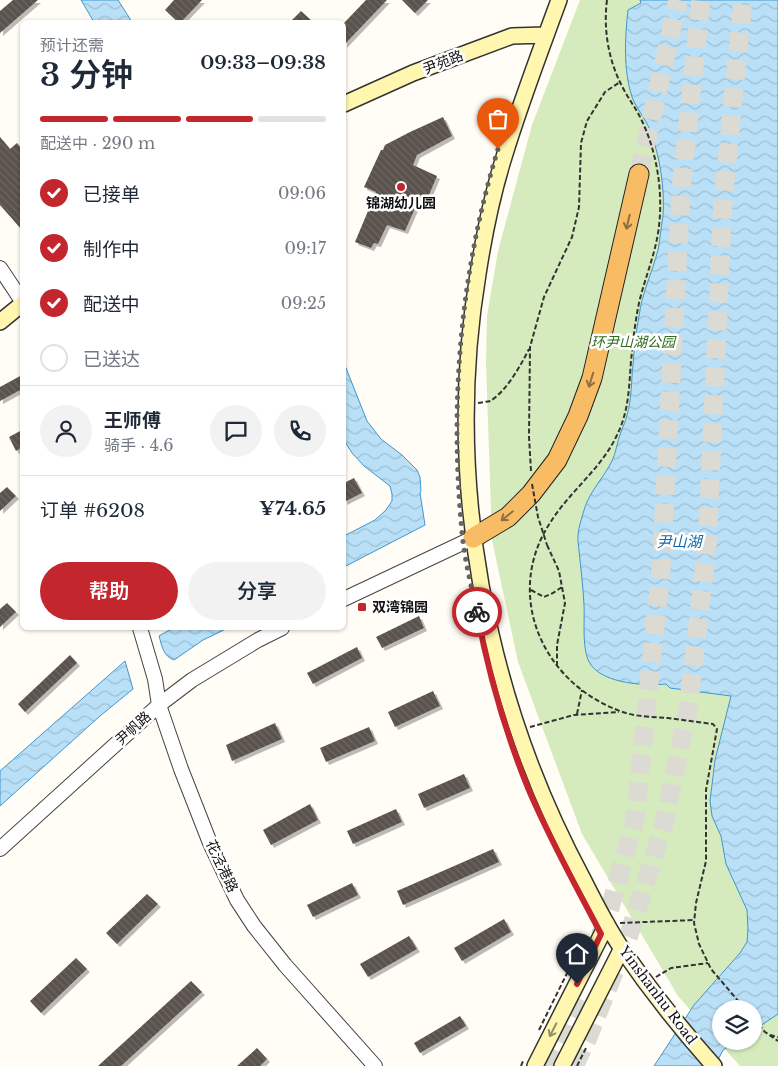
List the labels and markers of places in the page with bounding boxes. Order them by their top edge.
pin [477,98,519,149]
marker: 锦湖幼儿园 [395,181,407,193]
place label: 锦湖幼儿园 [366,194,436,212]
place label: 双湾锦园 [372,598,428,616]
marker: 双湾锦园 [356,601,368,613]
pin [556,933,598,984]

